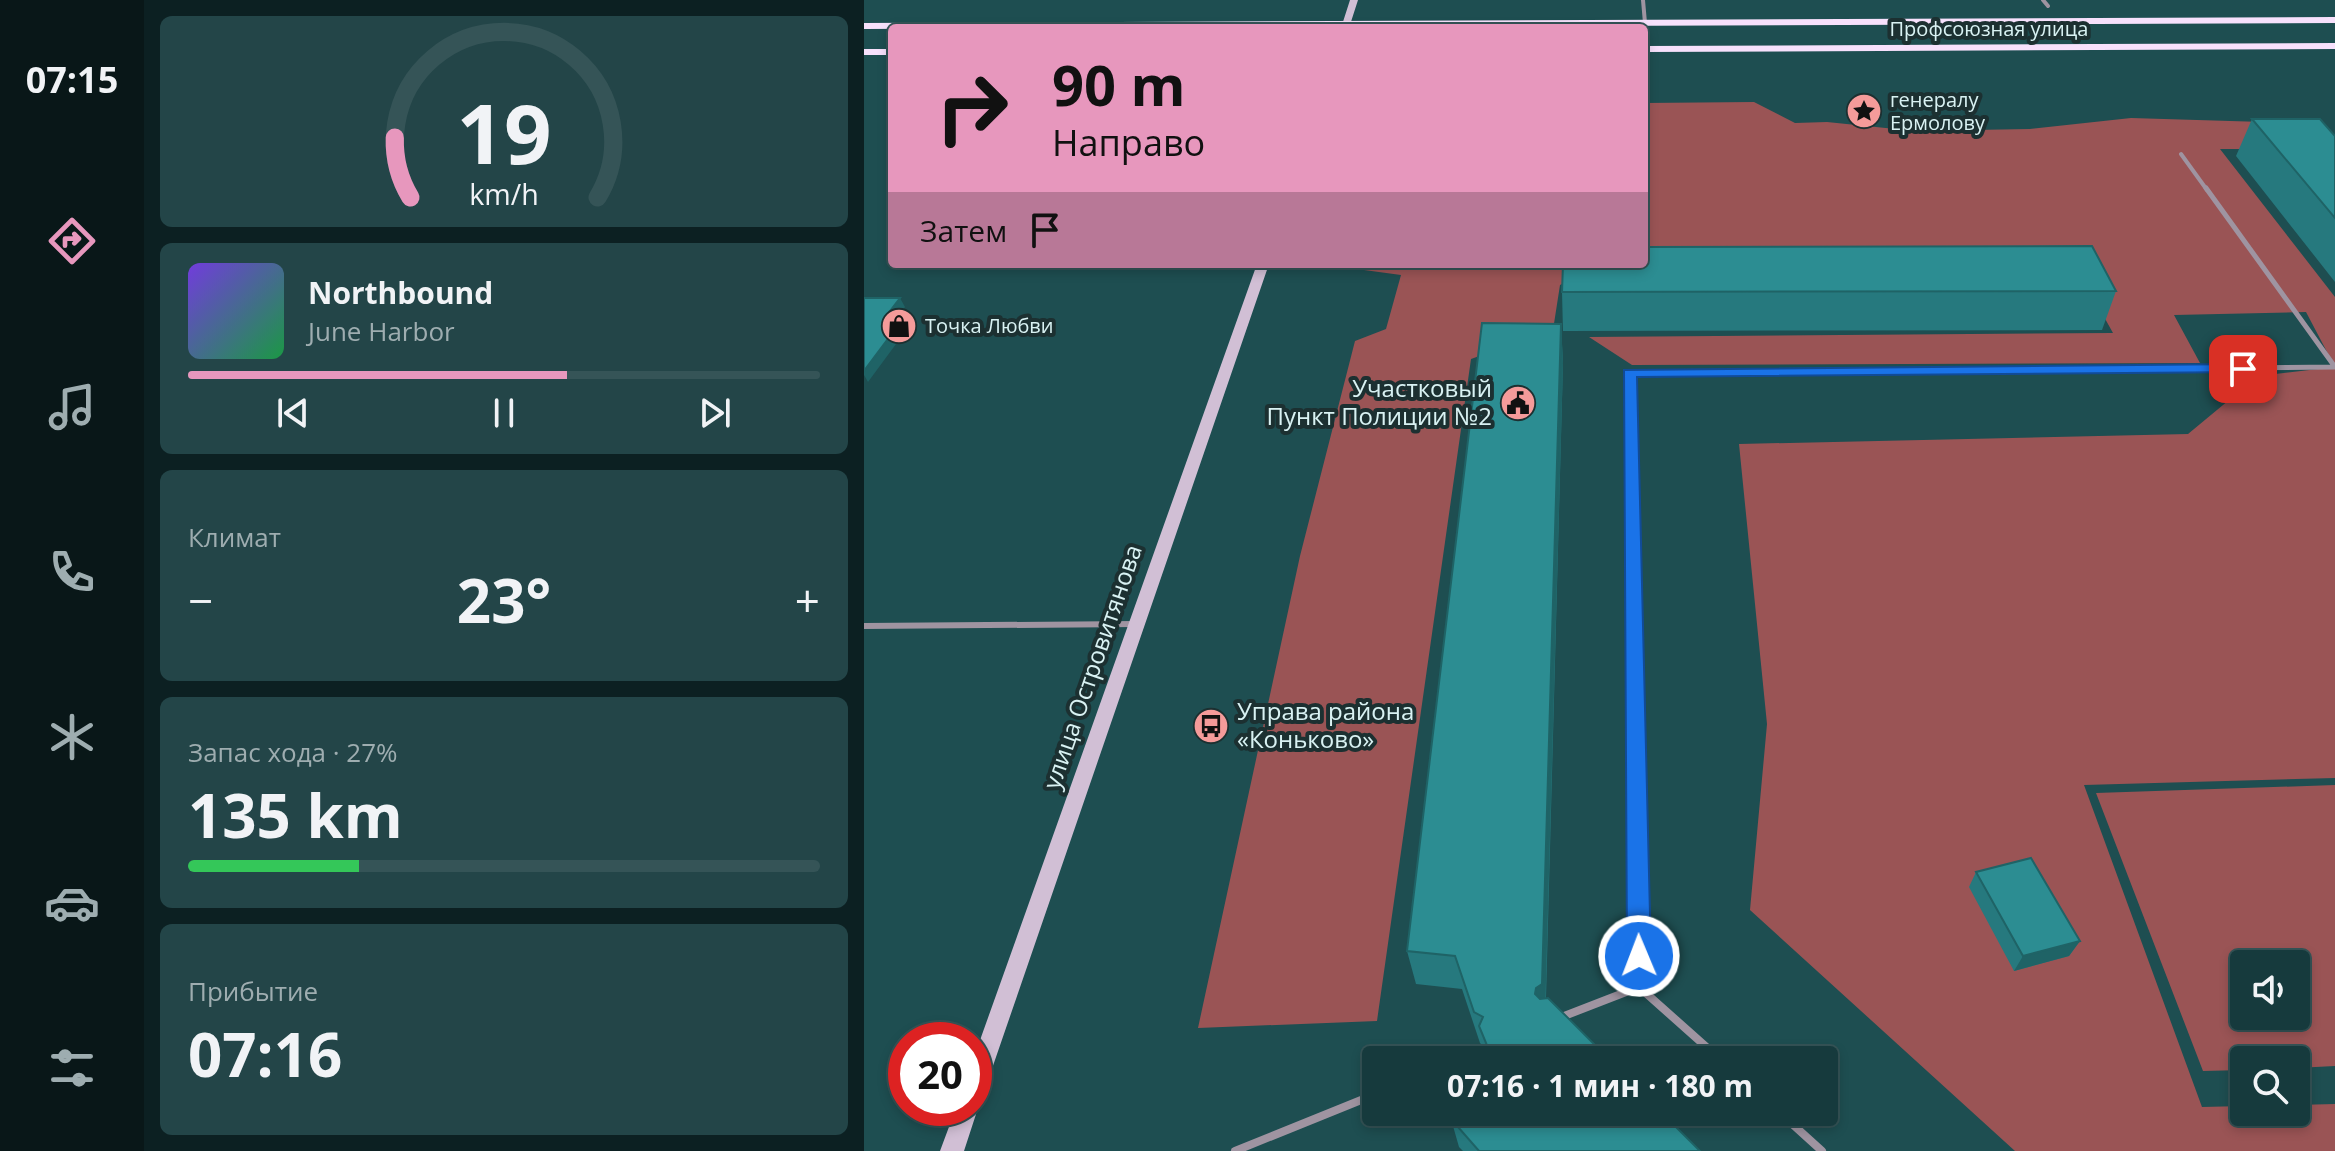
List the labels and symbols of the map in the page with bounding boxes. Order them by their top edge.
street label: Профсоюзная улица [1890,15,2088,42]
place label: генералу Ермолову [1890,86,1986,136]
place icon: генералу Ермолову [1845,92,1883,130]
shop icon: Точка Любви [880,307,918,345]
place label: Точка Любви [925,312,1054,339]
pin [2209,335,2277,403]
place label: Участковый Пункт Полиции №2 [1267,371,1492,432]
public building icon: Участковый Пункт Полиции №2 [1499,384,1537,422]
street label: улица Островитянова [1034,540,1149,793]
place label: Управа района «Коньково» [1237,694,1414,755]
bus stop icon: Управа района «Коньково» [1192,707,1230,745]
position arrow [1597,914,1681,998]
speed limit sign: 20 [888,1022,992,1126]

